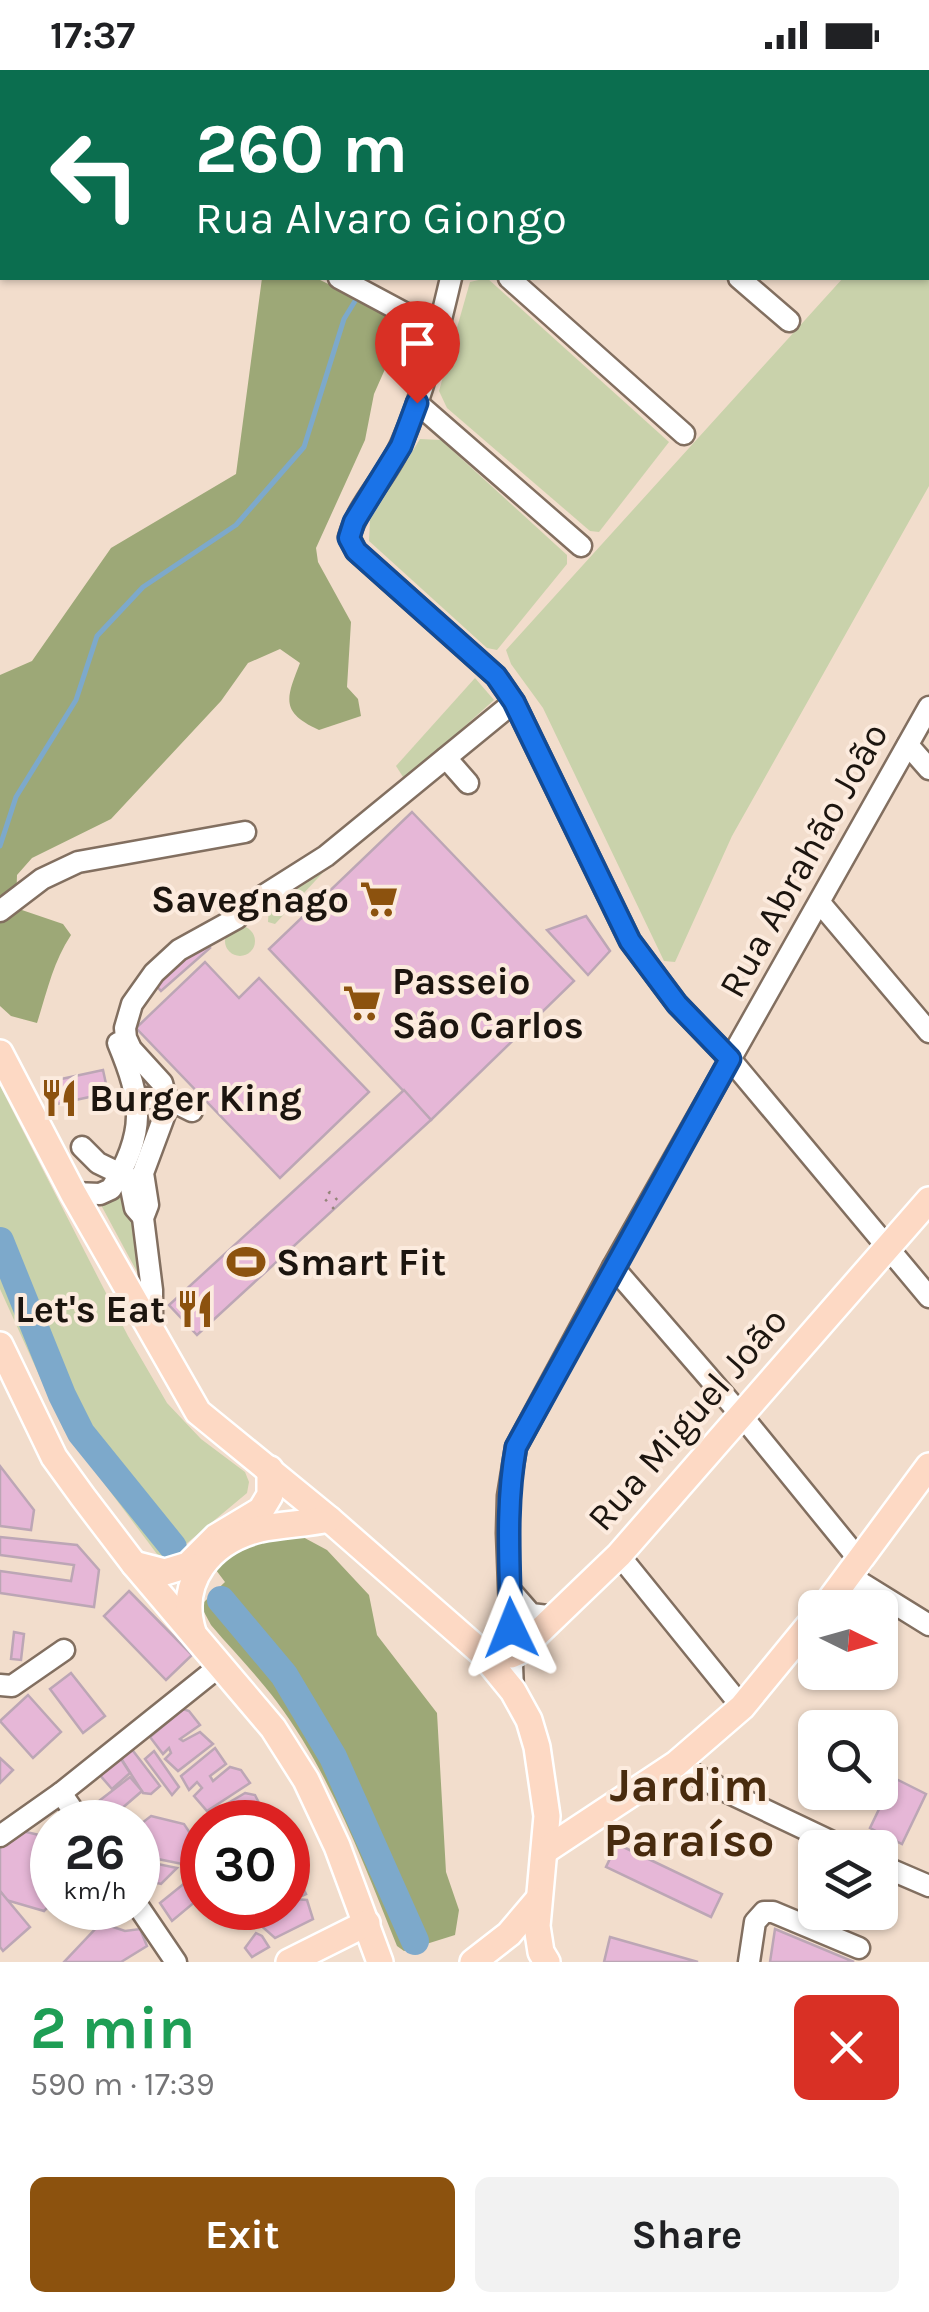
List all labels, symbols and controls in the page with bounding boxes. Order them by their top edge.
text: 17:37 [50,13,135,58]
text: 260 m [195,108,408,190]
icon: left [30,110,160,240]
text: Rua Alvaro Giongo [195,192,567,244]
pin [375,301,460,404]
icon: arrive [390,316,445,371]
street label: Rua Abrahão João [709,715,897,1005]
place label: Savegnago [151,877,349,922]
supermarket icon: Savegnago [358,878,400,920]
place label: Passeio São Carlos [392,959,584,1048]
supermarket icon: Passeio São Carlos [341,982,383,1024]
place label: Burger King [89,1076,302,1121]
restaurant icon: Burger King [38,1077,80,1119]
place label: Smart Fit [276,1240,446,1285]
sports icon: Smart Fit [225,1241,267,1283]
place label: Let's Eat [15,1287,165,1332]
restaurant icon: Let's Eat [174,1288,216,1330]
street label: Rua Miguel João [578,1298,797,1540]
position arrow [459,1576,563,1680]
north arrow [798,1590,898,1690]
map controls [798,1590,898,1930]
button: search [798,1710,898,1810]
district label: Jardim Paraíso [603,1757,775,1868]
speed limit sign: 30 [180,1800,310,1930]
text: 26 [65,1823,125,1882]
button: layers [798,1830,898,1930]
text: km/h [63,1876,127,1905]
text: 2 min [30,1993,195,2063]
button: close [794,1995,899,2100]
text: 590 m · 17:39 [30,2066,215,2103]
button: Exit [30,2177,455,2292]
button: Share [475,2177,899,2292]

